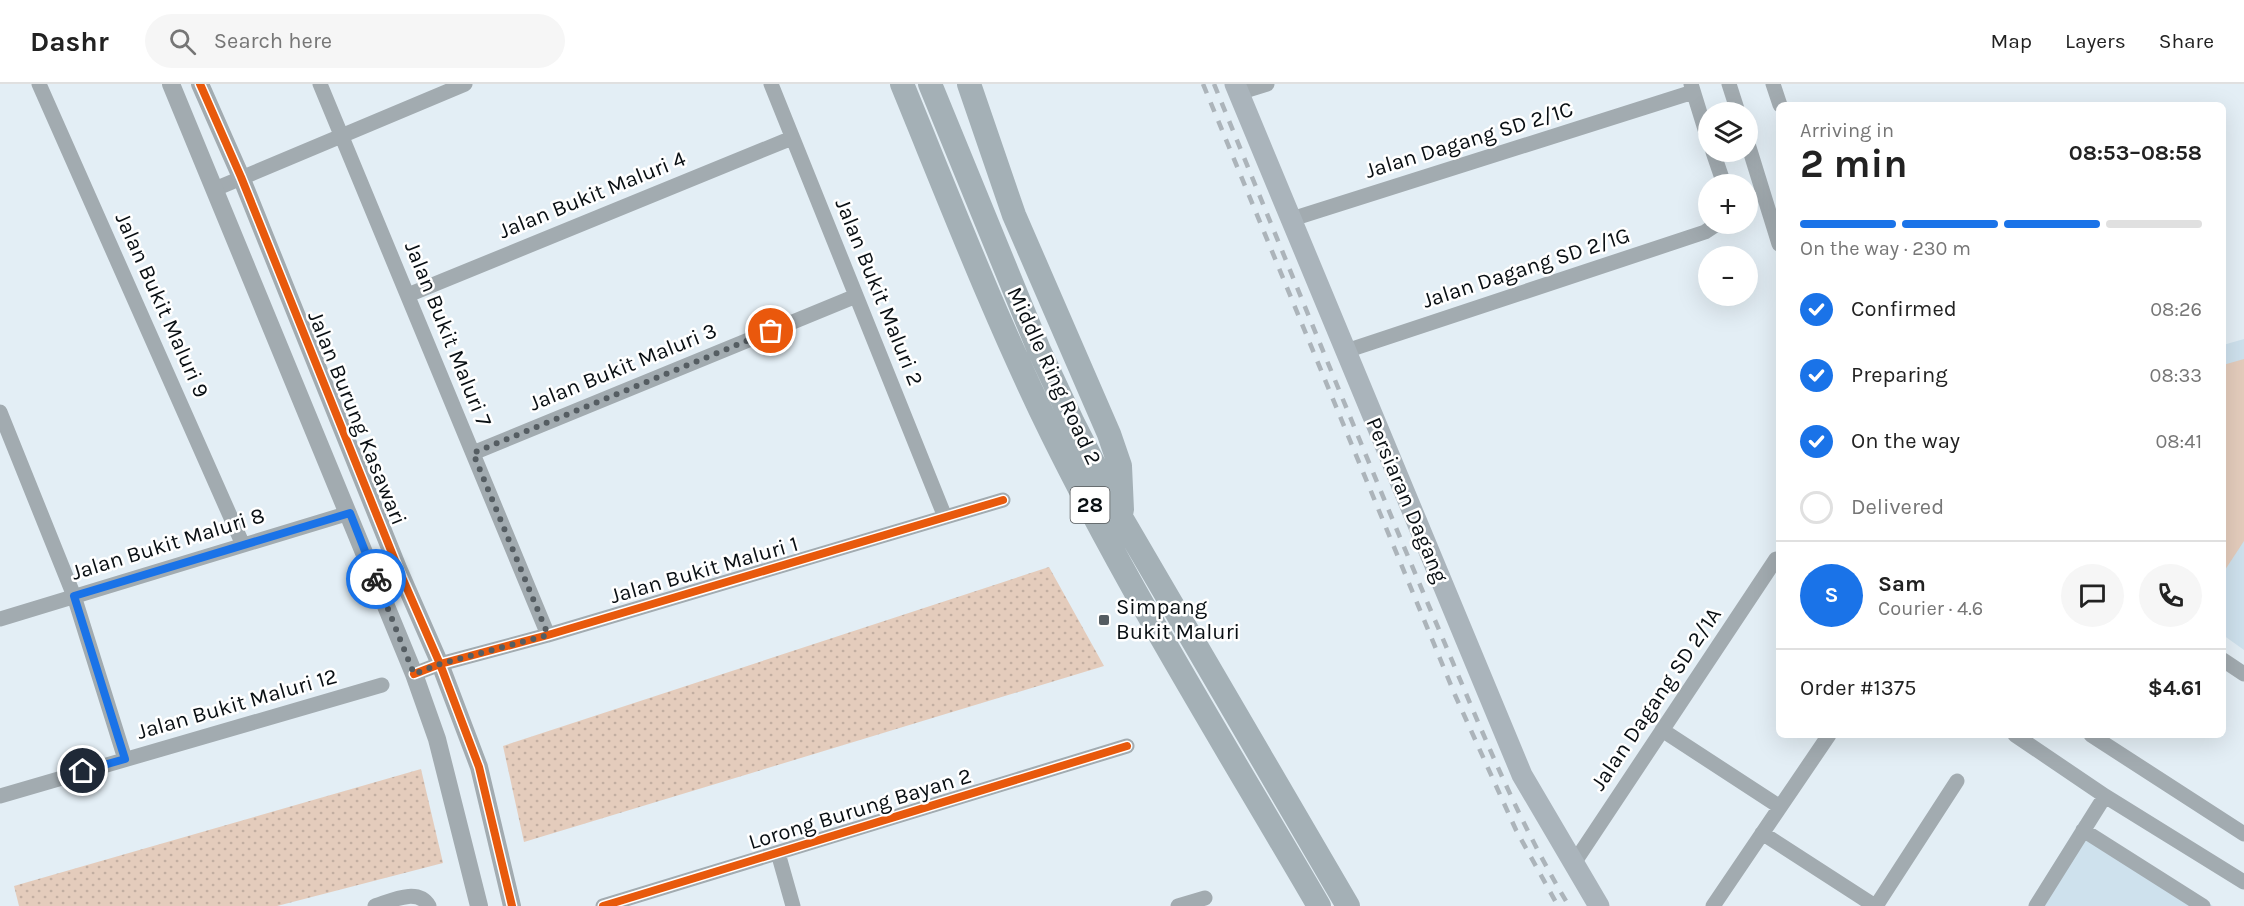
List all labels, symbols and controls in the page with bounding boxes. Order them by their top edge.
search box [145,14,565,68]
text: Dashr [30,25,109,58]
icon: search [166,25,199,58]
text: Search here [214,28,332,54]
text: Map [1990,29,2032,53]
text: Layers [2065,29,2126,53]
text: Share [2159,29,2214,53]
street label: Jalan Dagang SD 2/1C [1362,96,1576,184]
map controls [1698,102,1758,306]
button: layers [1698,102,1758,162]
text: Arriving in [1800,119,1894,142]
text: 08:53–08:58 [2069,140,2202,166]
text: 2 min [1800,141,1908,187]
street label: Jalan Bukit Maluri 4 [495,146,689,244]
button: + [1698,174,1758,234]
street label: Jalan Bukit Maluri 2 [830,194,928,390]
street label: Jalan Bukit Maluri 9 [109,208,215,402]
street label: Jalan Dagang SD 2/1G [1419,222,1633,314]
text: On the way · 230 m [1800,237,1971,260]
street label: Jalan Bukit Maluri 7 [399,238,497,430]
button: − [1698,246,1758,306]
street label: Middle Ring Road 2 [1001,283,1107,469]
icon: check [1800,293,1833,326]
text: Confirmed [1851,296,1957,322]
text: 08:26 [2150,298,2202,321]
pin [745,305,796,356]
street label: Jalan Burung Kasawari [302,307,412,529]
icon: bag [754,314,787,347]
street label: Jalan Bukit Maluri 3 [525,317,721,417]
icon: check [1800,359,1833,392]
text: Preparing [1851,362,1948,388]
text: 08:33 [2150,364,2202,387]
street label: Persiaran Dagang [1360,413,1454,587]
icon: check [1800,425,1833,458]
text: On the way [1851,428,1960,454]
text: 08:41 [2155,430,2202,453]
road number: 28 [1070,487,1110,523]
text: Delivered [1851,494,1944,520]
street label: Jalan Bukit Maluri 8 [68,502,268,586]
street label: Jalan Bukit Maluri 1 [607,531,801,609]
courier [346,549,406,609]
icon: bike [360,563,393,596]
button: chat [2061,564,2124,627]
button: phone [2139,564,2202,627]
text: Sam [1878,571,1926,597]
text: S [1824,582,1839,608]
place label: Simpang Bukit Maluri [1116,594,1240,645]
text: Courier · 4.6 [1878,597,1983,620]
street label: Jalan Dagang SD 2/1A [1585,602,1727,795]
marker: Simpang Bukit Maluri [1097,613,1111,627]
street label: Jalan Bukit Maluri 12 [134,663,340,745]
text: Order #1375 [1800,675,1916,701]
text: $4.61 [2148,675,2202,701]
pin [57,745,108,796]
icon: home [66,754,99,787]
street label: Lorong Burung Bayan 2 [745,763,975,855]

